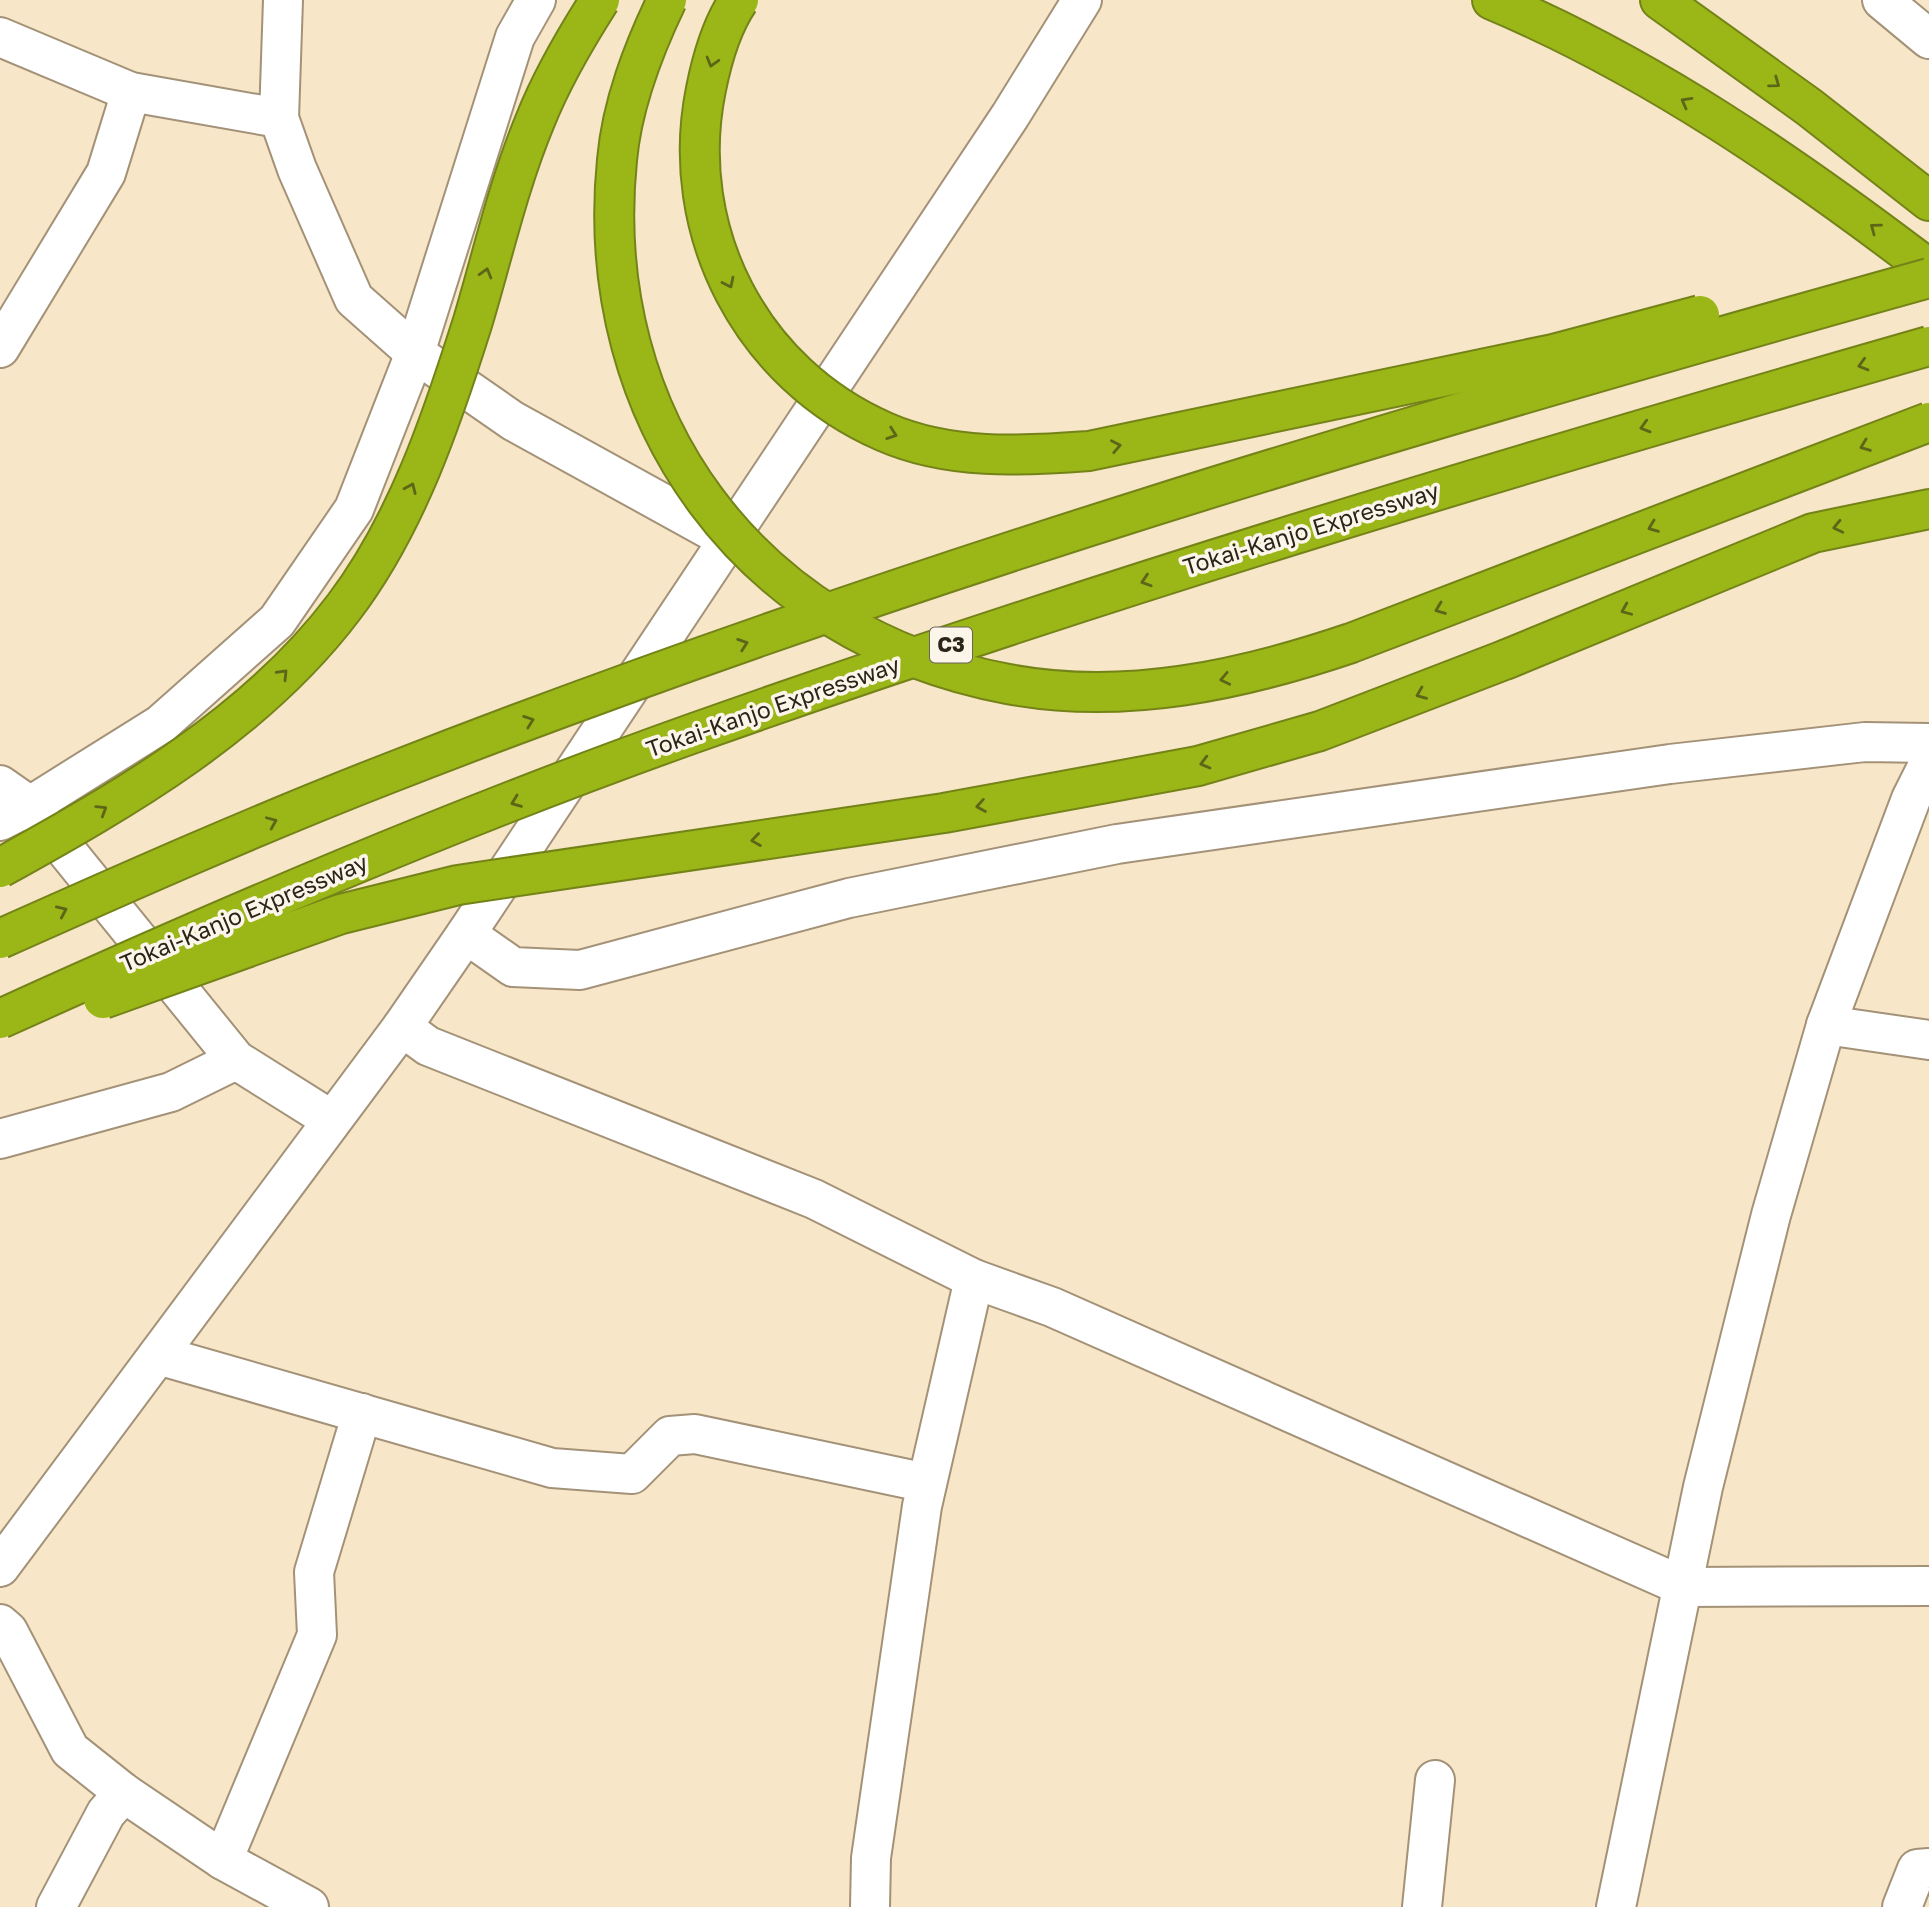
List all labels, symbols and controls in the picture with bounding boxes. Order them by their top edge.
one-way arrow [706,56,721,68]
one-way arrow [1767,74,1780,87]
one-way arrow [1680,97,1693,110]
one-way arrow [1870,223,1882,236]
one-way arrow [478,267,493,279]
one-way arrow [721,276,735,288]
one-way arrow [1858,356,1870,371]
one-way arrow [1639,419,1651,434]
one-way arrow [886,426,898,440]
one-way arrow [1860,437,1872,451]
one-way arrow [1111,439,1122,454]
street label: Tokai-Kanjo Expressway [1179,476,1442,580]
one-way arrow [403,482,417,495]
one-way arrow [1647,519,1659,533]
one-way arrow [1832,519,1844,533]
one-way arrow [1141,572,1153,587]
one-way arrow [1435,601,1447,615]
one-way arrow [1621,601,1633,615]
road number: C3 [930,628,972,662]
one-way arrow [737,639,749,653]
street label: Tokai-Kanjo Expressway [642,649,903,763]
one-way arrow [275,669,288,682]
one-way arrow [1219,671,1231,686]
one-way arrow [1416,686,1429,700]
one-way arrow [523,715,535,729]
one-way arrow [1199,755,1211,770]
one-way arrow [510,794,522,808]
one-way arrow [976,798,988,813]
one-way arrow [94,805,107,818]
one-way arrow [265,816,277,830]
one-way arrow [751,832,762,847]
street label: Tokai-Kanjo Expressway [116,847,372,977]
one-way arrow [55,905,68,919]

